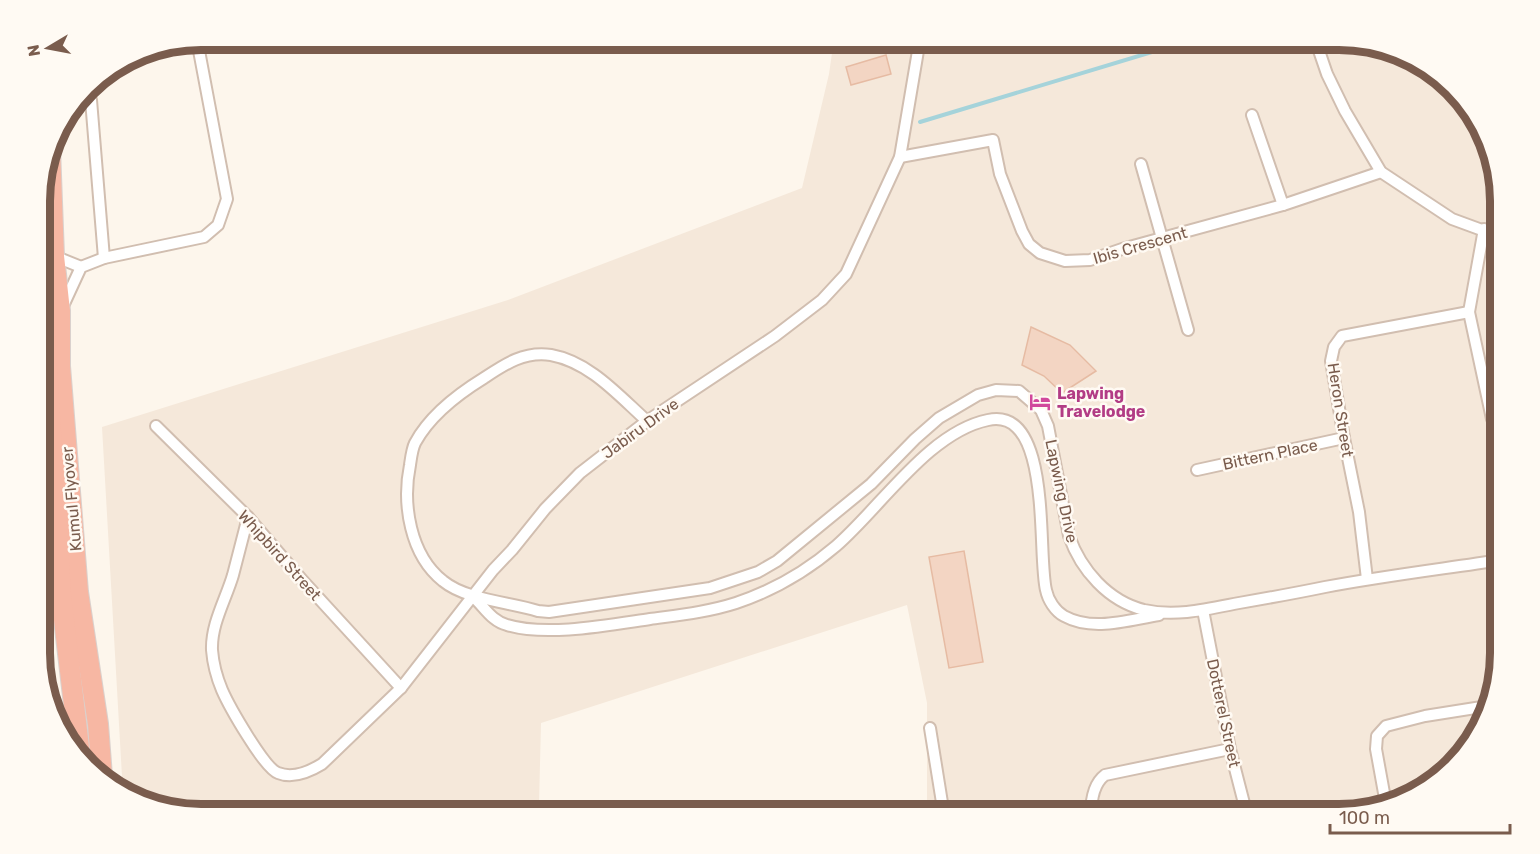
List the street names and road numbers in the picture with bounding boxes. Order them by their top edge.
street label: Ibis Crescent [1091,223,1189,268]
street label: Heron Street [1324,361,1357,459]
street label: Jabiru Drive [598,394,682,463]
street label: Bittern Place [1221,435,1319,474]
street label: Lapwing Drive [1041,438,1082,545]
street label: Kumul Flyover [57,446,86,552]
street label: Whipbird Street [234,506,325,604]
street label: Dotterel Street [1203,657,1244,769]

